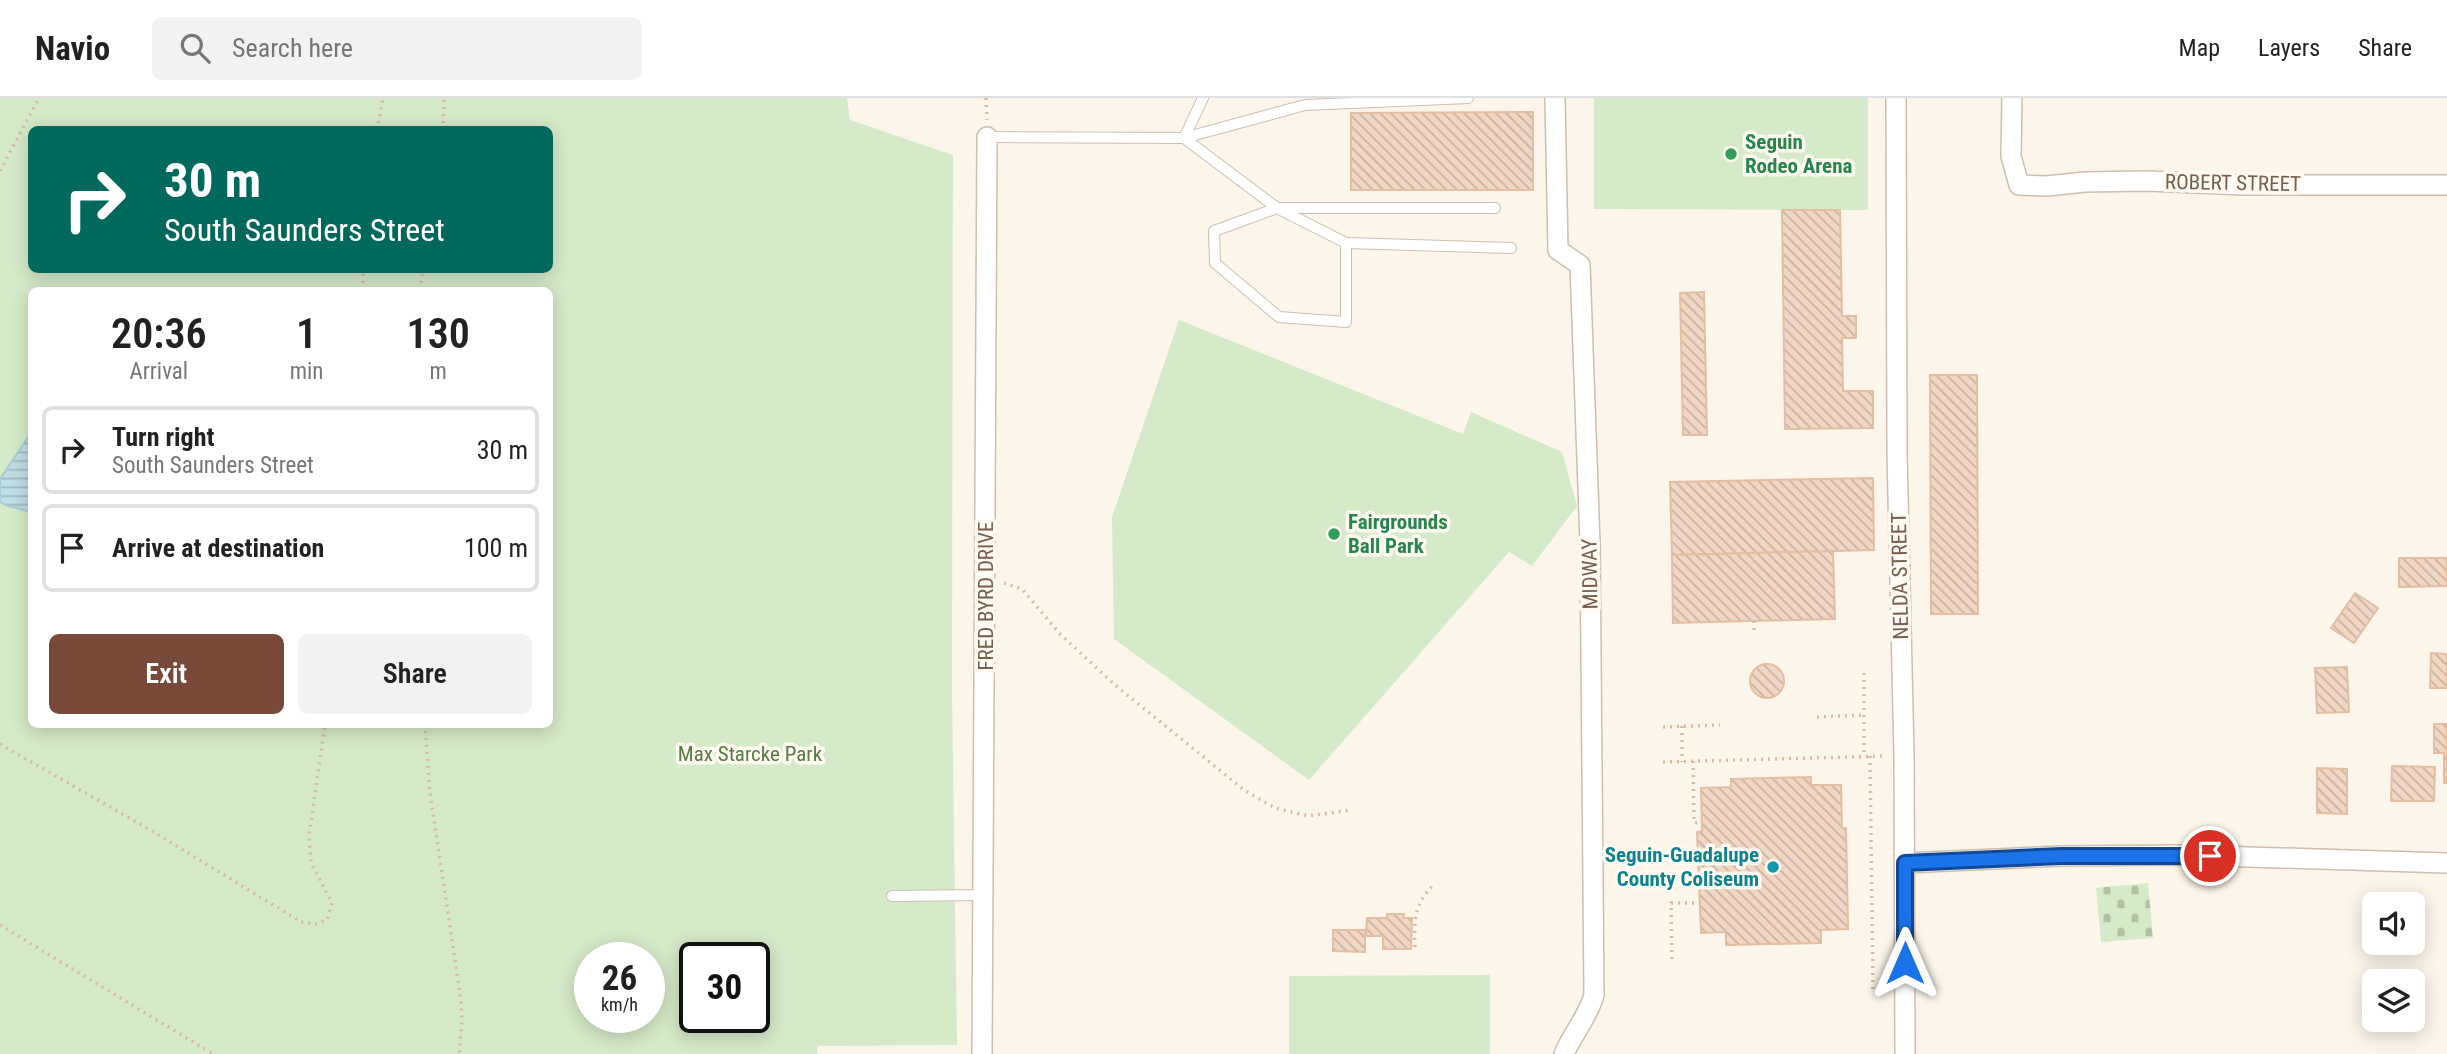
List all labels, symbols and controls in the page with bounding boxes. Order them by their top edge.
search box [152,17,642,80]
text: Navio [35,29,110,68]
icon: search [176,29,214,67]
text: Search here [232,33,353,63]
text: Map [2179,34,2220,62]
text: Layers [2258,34,2320,62]
text: Share [2358,34,2412,62]
place label: Seguin Rodeo Arena [1745,130,1852,178]
marker: Seguin Rodeo Arena [1723,146,1739,162]
text: 30 m [164,152,261,209]
icon: right [49,154,140,245]
street label: ROBERT STREET [2165,170,2301,196]
text: South Saunders Street [164,211,445,249]
text: 20:36 [111,309,207,358]
text: 1 [296,309,317,358]
text: 130 [407,309,470,358]
text: Arrival [130,358,188,385]
text: min [290,358,323,385]
text: m [430,358,447,385]
text: Turn right [112,422,214,452]
icon: right [53,431,91,469]
text: 30 m [477,435,528,465]
text: South Saunders Street [112,452,314,479]
place label: Fairgrounds Ball Park [1348,510,1448,558]
street label: NELDA STREET [1887,512,1913,640]
street label: FRED BYRD DRIVE [974,522,998,670]
marker: Fairgrounds Ball Park [1326,526,1342,542]
icon: arrive [53,529,91,567]
text: Arrive at destination [112,533,324,563]
text: 100 m [464,533,528,563]
street label: MIDWAY [1577,538,1603,610]
button: Exit [49,634,284,714]
button: Share [298,634,532,714]
park label: Max Starcke Park [678,742,823,766]
pin [2180,826,2240,886]
icon: arrive [2191,837,2229,875]
place label: Seguin-Guadalupe County Coliseum [1605,843,1759,891]
marker: Seguin-Guadalupe County Coliseum [1765,859,1781,875]
map controls [2362,892,2425,1032]
button: sound [2362,892,2425,955]
position arrow [1868,926,1942,1000]
speed limit sign: 30 [679,942,770,1033]
text: 26 [602,958,637,999]
button: layers [2362,969,2425,1032]
text: km/h [601,994,638,1015]

